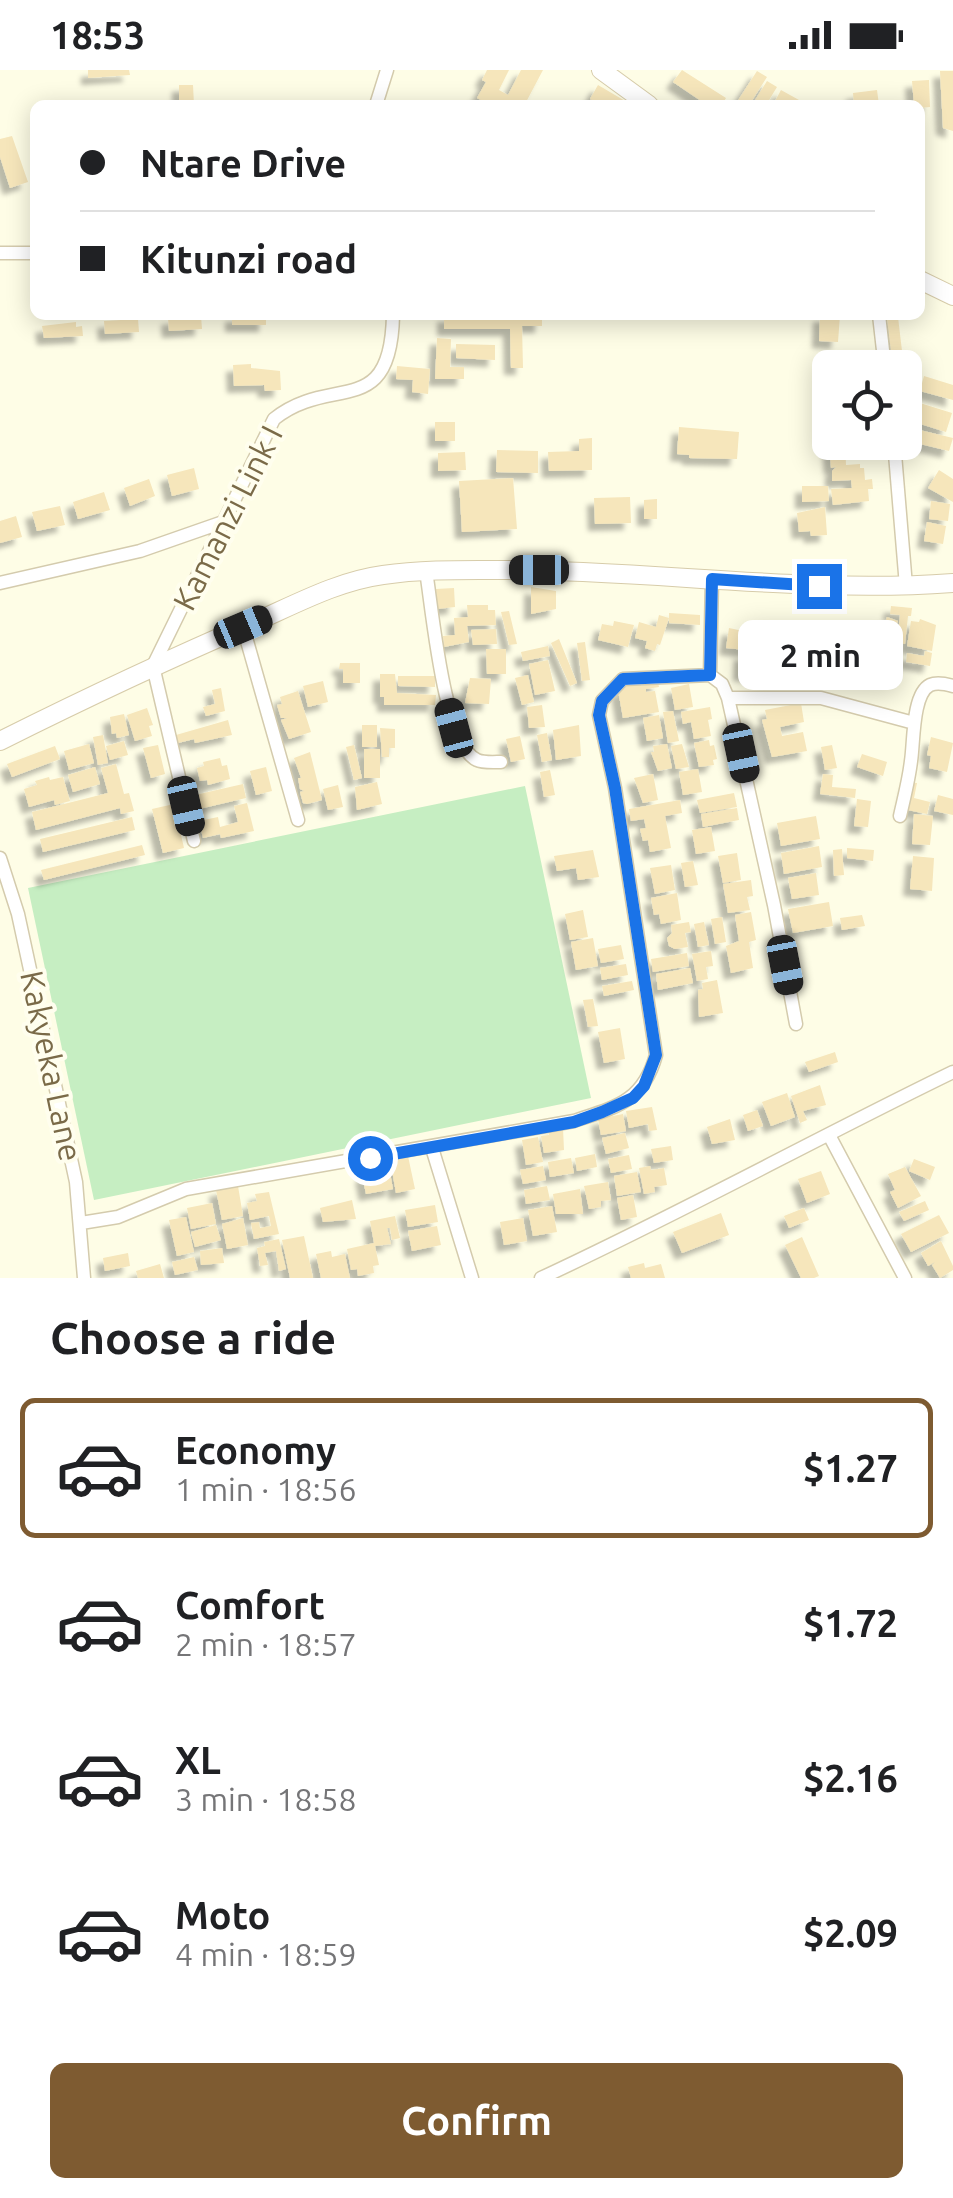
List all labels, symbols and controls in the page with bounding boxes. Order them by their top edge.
text: 18:53 [50,14,145,56]
text: Ntare Drive [140,142,346,184]
text: Kitunzi road [140,238,357,280]
map controls [812,350,922,460]
button: locate [812,350,922,460]
street label: Kamanzi Link I [165,419,289,616]
car [509,555,569,585]
route end [797,564,842,609]
car [210,601,276,653]
callout: 2 min [736,621,902,691]
text: 2 min [780,637,861,673]
car [432,695,476,761]
car [720,721,762,785]
car [165,773,207,839]
car [765,933,805,997]
street label: Kakyeka Lane [14,967,90,1164]
route start [348,1136,393,1181]
text: Choose a ride [50,1312,336,1363]
icon: car [55,1423,145,1513]
text: Economy [175,1429,336,1471]
text: $1.27 [803,1447,898,1489]
text: 1 min · 18:56 [175,1471,357,1507]
icon: car [55,1578,145,1668]
text: Comfort [175,1584,325,1626]
text: $1.72 [803,1602,898,1644]
text: 2 min · 18:57 [175,1626,357,1662]
icon: car [55,1733,145,1823]
text: XL [175,1739,221,1781]
text: $2.16 [803,1757,898,1799]
text: 3 min · 18:58 [175,1781,357,1817]
icon: car [55,1888,145,1978]
text: Moto [175,1894,270,1936]
text: $2.09 [803,1912,898,1954]
text: 4 min · 18:59 [175,1936,357,1972]
button: Confirm [50,2063,903,2178]

